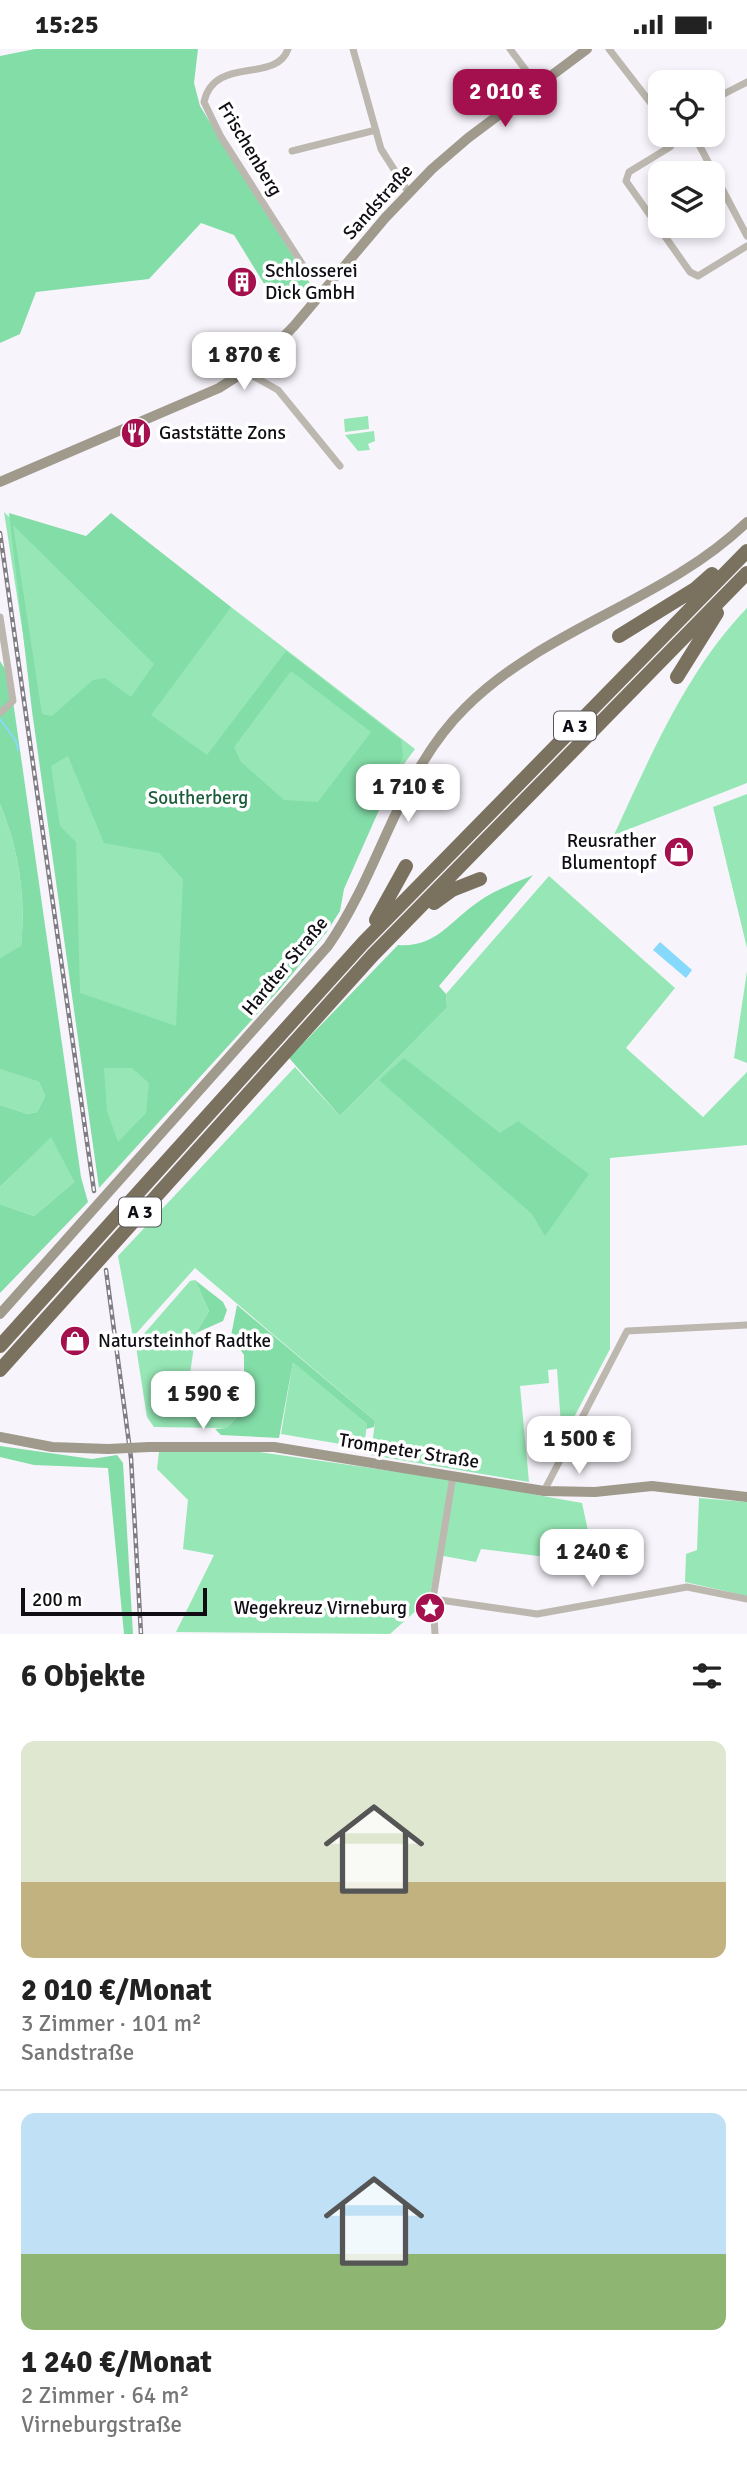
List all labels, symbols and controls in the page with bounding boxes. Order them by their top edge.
text: 15:25 [35,9,99,41]
pin: 2 010 € [440,69,570,129]
map controls [648,70,725,238]
button: locate [648,70,725,147]
text: 2 010 € [469,77,541,106]
street label: Frischenberg [212,97,288,201]
street label: Sandstraße [338,159,418,245]
button: layers [648,161,725,238]
place label: Schlosserei Dick GmbH [265,259,358,305]
building icon: Schlosserei Dick GmbH [225,265,259,299]
pin: 1 870 € [179,333,309,392]
text: 1 870 € [208,340,280,369]
restaurant icon: Gaststätte Zons [119,416,153,450]
place label: Gaststätte Zons [159,421,286,445]
road number: A 3 [554,711,596,741]
pin: 1 710 € [343,765,473,824]
text: 1 710 € [372,772,444,801]
park label: Southerberg [148,786,248,810]
place label: Reusrather Blumentopf [561,829,658,875]
shop icon: Reusrather Blumentopf [662,835,696,869]
street label: Hardter Straße [237,912,333,1020]
road number: A 3 [119,1197,161,1227]
shop icon: Natursteinhof Radtke [58,1324,92,1358]
place label: Natursteinhof Radtke [98,1329,271,1353]
pin: 1 590 € [138,1371,268,1431]
text: 1 590 € [167,1379,239,1408]
pin: 1 500 € [514,1417,644,1476]
text: 1 500 € [543,1424,615,1453]
street label: Trompeter Straße [337,1428,481,1474]
pin: 1 240 € [527,1529,657,1589]
text: 1 240 € [556,1537,628,1566]
scale bar [21,1585,206,1617]
text: 200 m [32,1588,82,1612]
place icon: Wegekreuz Virneburg [413,1591,447,1625]
place label: Wegekreuz Virneburg [234,1596,407,1620]
icon: filters [688,1657,726,1695]
text: 6 Objekte [21,1658,145,1695]
icon: home [311,1786,437,1912]
text: 2 010 €/Monat [21,1972,212,2009]
text: 3 Zimmer · 101 m² [21,2009,202,2038]
text: Sandstraße [21,2038,134,2067]
icon: home [311,2158,437,2284]
text: 1 240 €/Monat [21,2344,212,2381]
text: 2 Zimmer · 64 m² [21,2381,189,2410]
text: Virneburgstraße [21,2410,182,2439]

